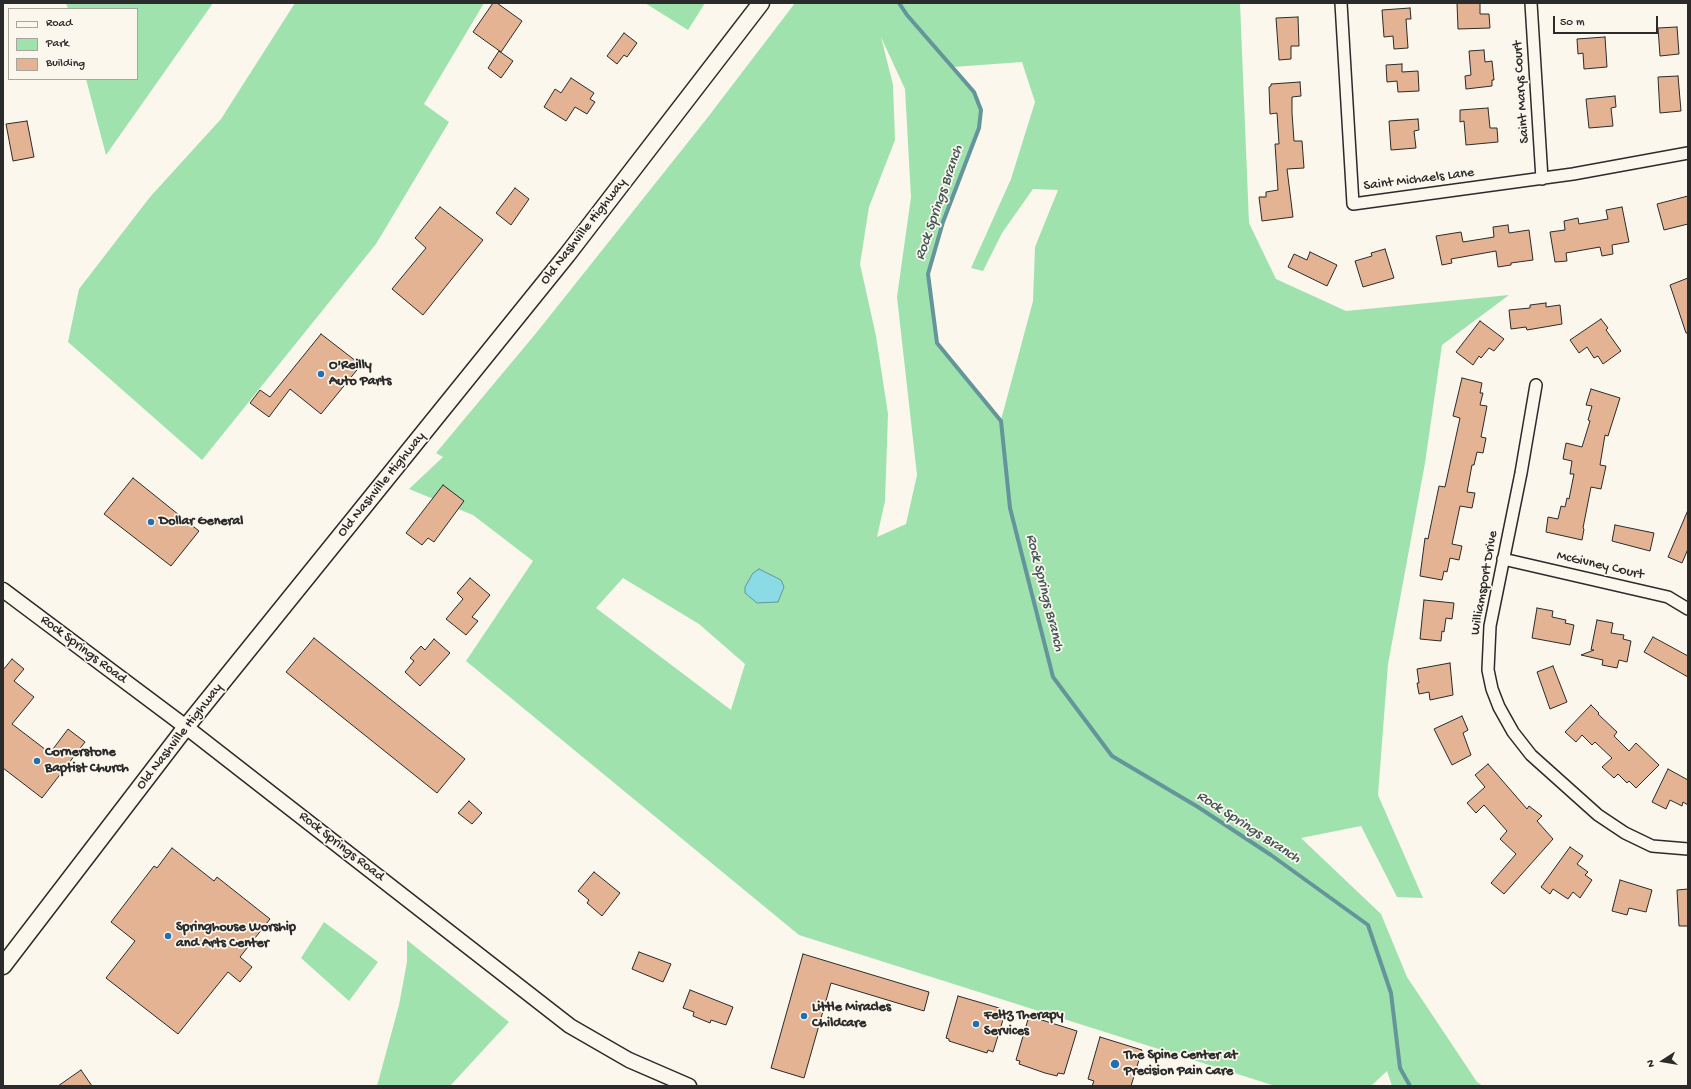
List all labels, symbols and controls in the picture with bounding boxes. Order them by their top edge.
legend [8,8,138,80]
scale bar [1555,8,1660,34]
text: 50 m [1560,16,1585,30]
text: Road [46,17,72,31]
text: Park [46,37,69,51]
street label: Saint Marys Court [1510,40,1534,144]
text: Building [46,57,85,71]
water label: Rock Springs Branch [912,143,968,263]
street label: Saint Michaels Lane [1363,165,1475,195]
street label: Old Nashville Highway [537,175,631,289]
place label: O'Reilly Auto Parts [329,358,391,390]
marker: O'Reilly Auto Parts [316,369,326,379]
street label: Old Nashville Highway [334,429,430,541]
place label: Dollar General [159,514,243,530]
marker: Dollar General [146,517,156,527]
street label: Williamsport Drive [1468,530,1502,636]
water label: Rock Springs Branch [1021,533,1067,653]
street label: McGivney Court [1555,548,1645,584]
street label: Rock Springs Road [36,612,130,688]
street label: Old Nashville Highway [133,680,227,794]
place label: Cornerstone Baptist Church [45,745,129,778]
marker: Cornerstone Baptist Church [32,756,42,766]
water label: Rock Springs Branch [1193,788,1303,868]
street label: Rock Springs Road [295,808,387,886]
place label: Springhouse Worship and Arts Center [176,920,296,952]
marker: Springhouse Worship and Arts Center [163,931,173,941]
place label: Little Miracles Childcare [812,1000,891,1032]
place label: Feltz Therapy Services [984,1008,1063,1040]
marker: Little Miracles Childcare [799,1011,809,1021]
marker: Feltz Therapy Services [971,1019,981,1029]
north arrow [1643,1041,1683,1081]
place label: The Spine Center at Precision Pain Care [1124,1048,1237,1080]
marker: The Spine Center at Precision Pain Care [1109,1058,1121,1070]
text: N [1645,1059,1658,1068]

